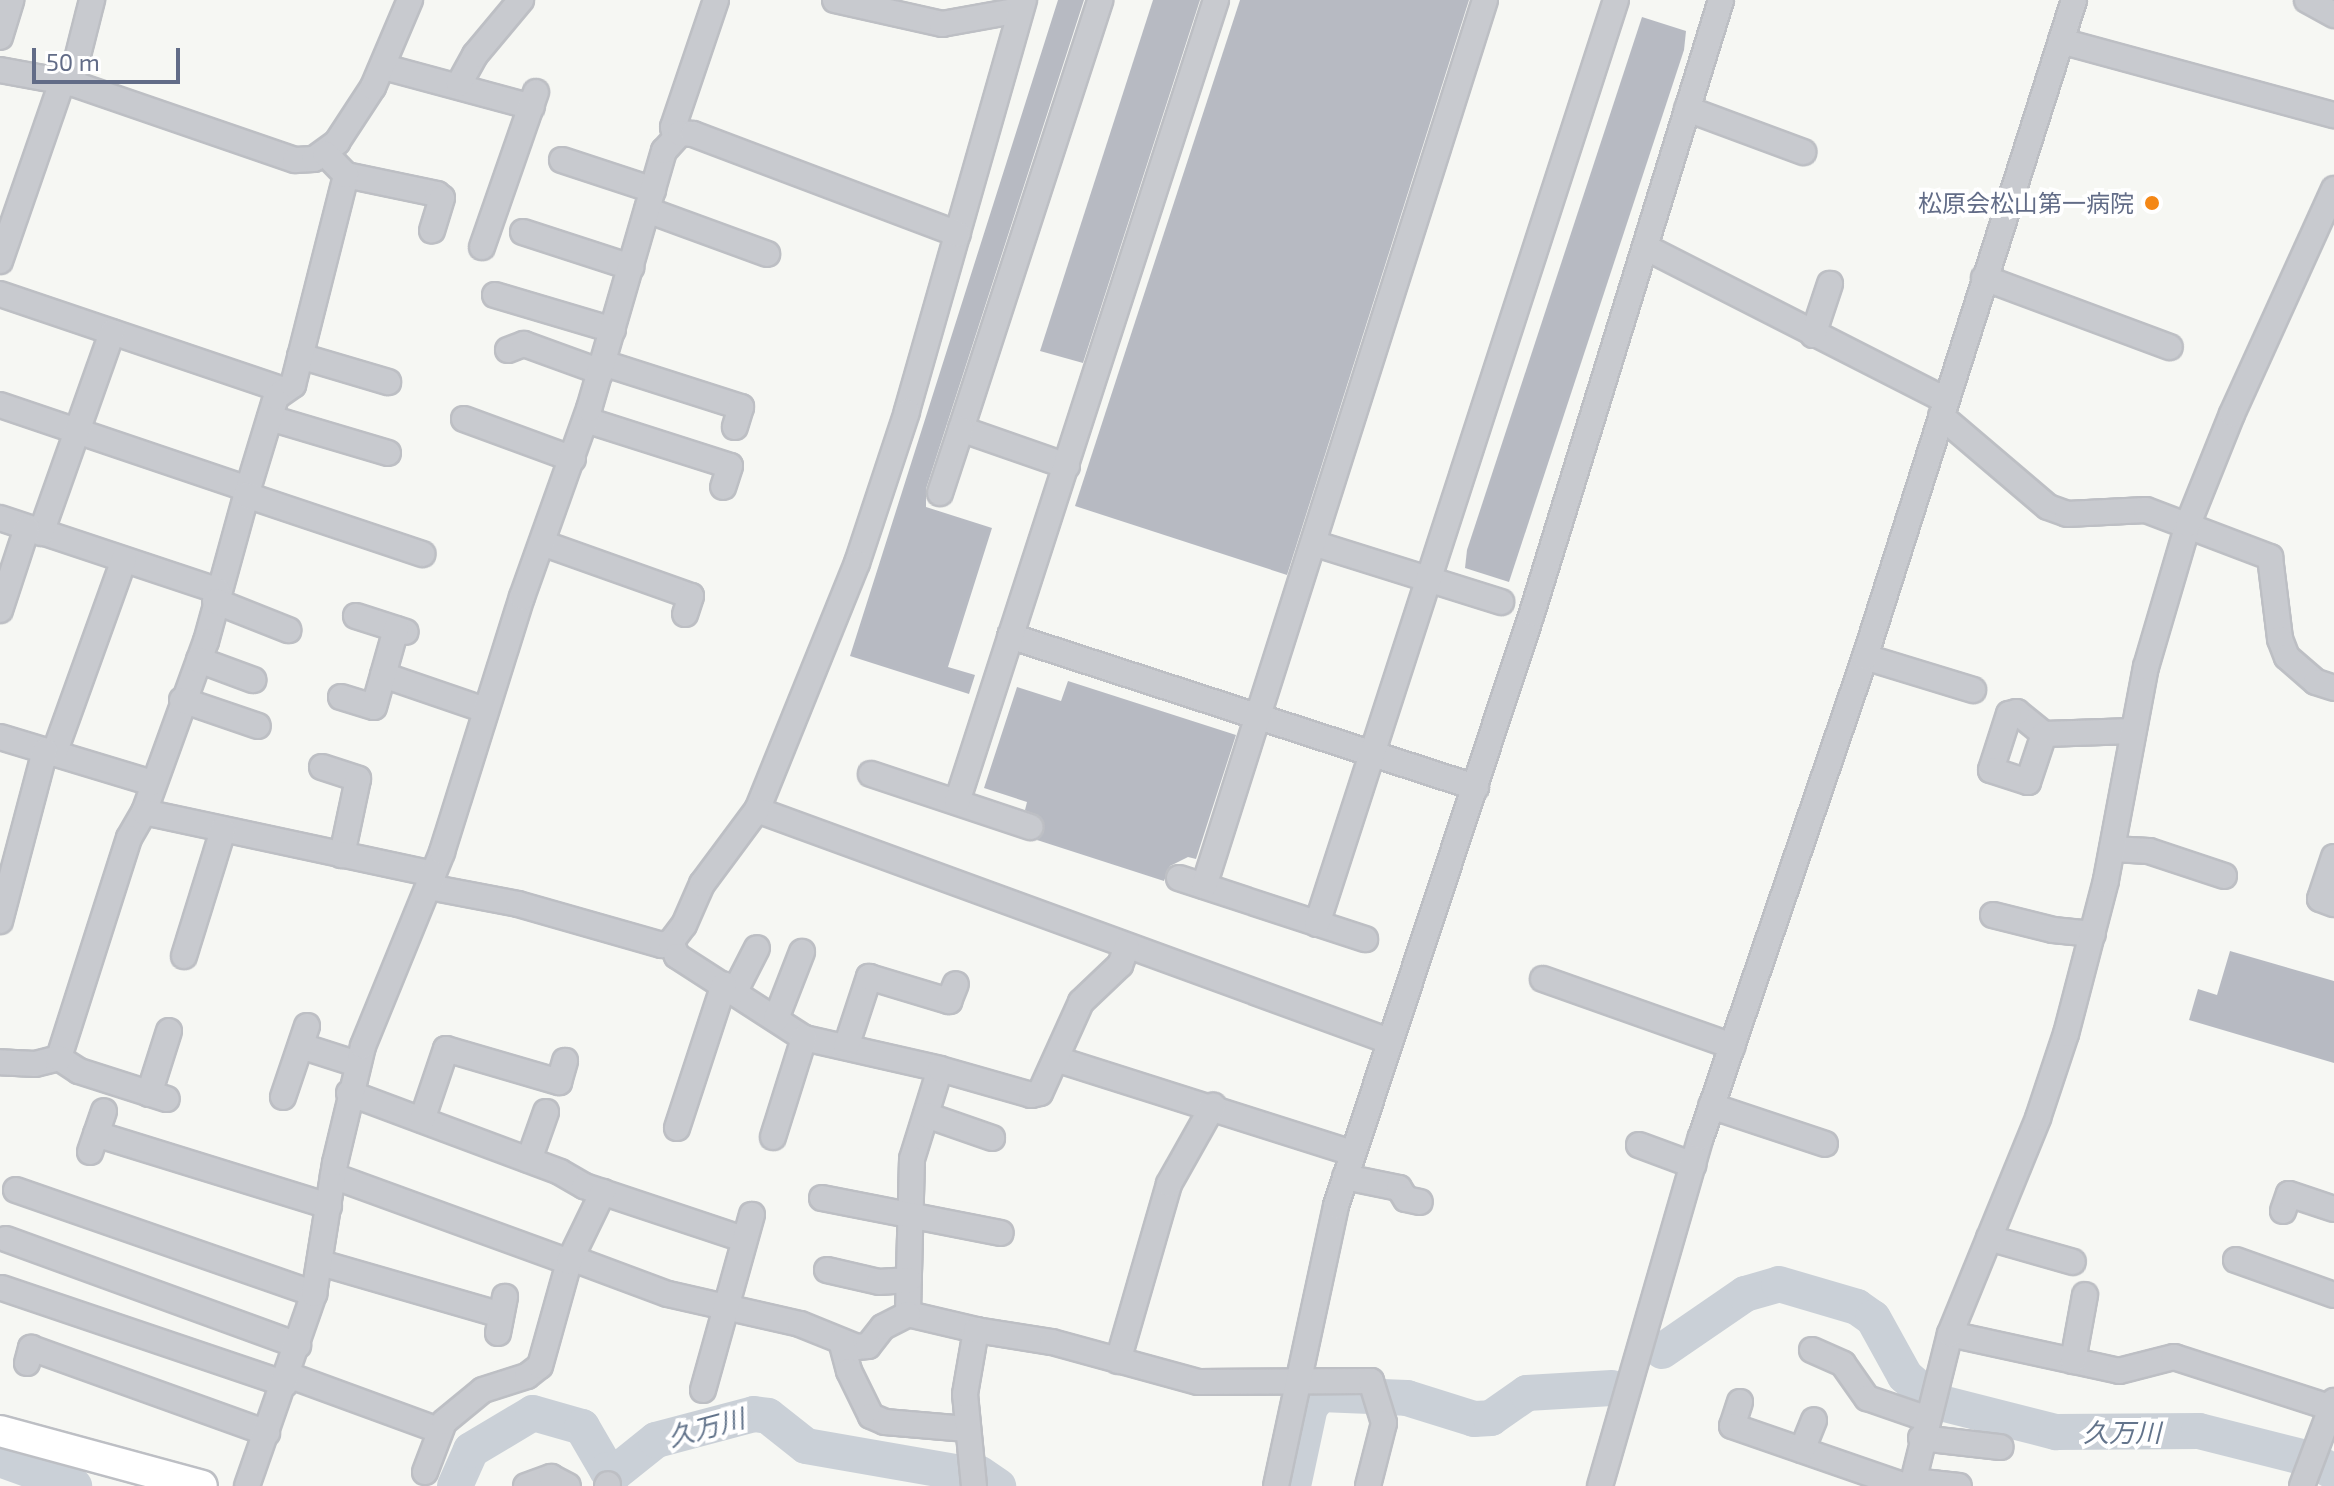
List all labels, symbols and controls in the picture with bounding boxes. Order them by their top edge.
scale bar [36,32,184,82]
text: 50 m [46,47,100,76]
place label: 松原会松山第一病院 [1918,189,2134,217]
marker: 松原会松山第一病院 [2141,192,2163,214]
water label: 久万川 [664,1402,748,1452]
water label: 久万川 [2083,1416,2161,1448]

